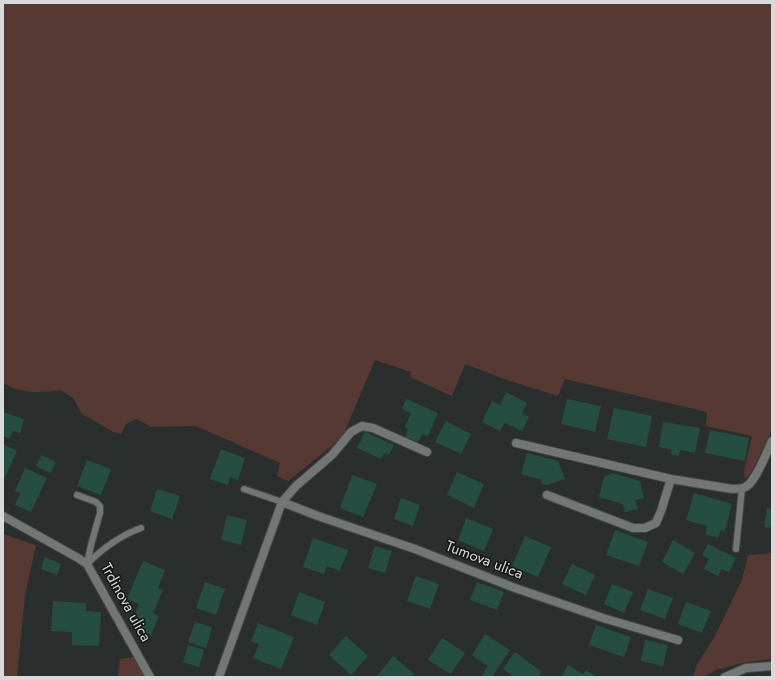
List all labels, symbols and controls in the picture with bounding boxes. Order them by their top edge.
street label: Tumova ulica [443,538,525,584]
street label: Trdinova ulica [96,561,154,645]

